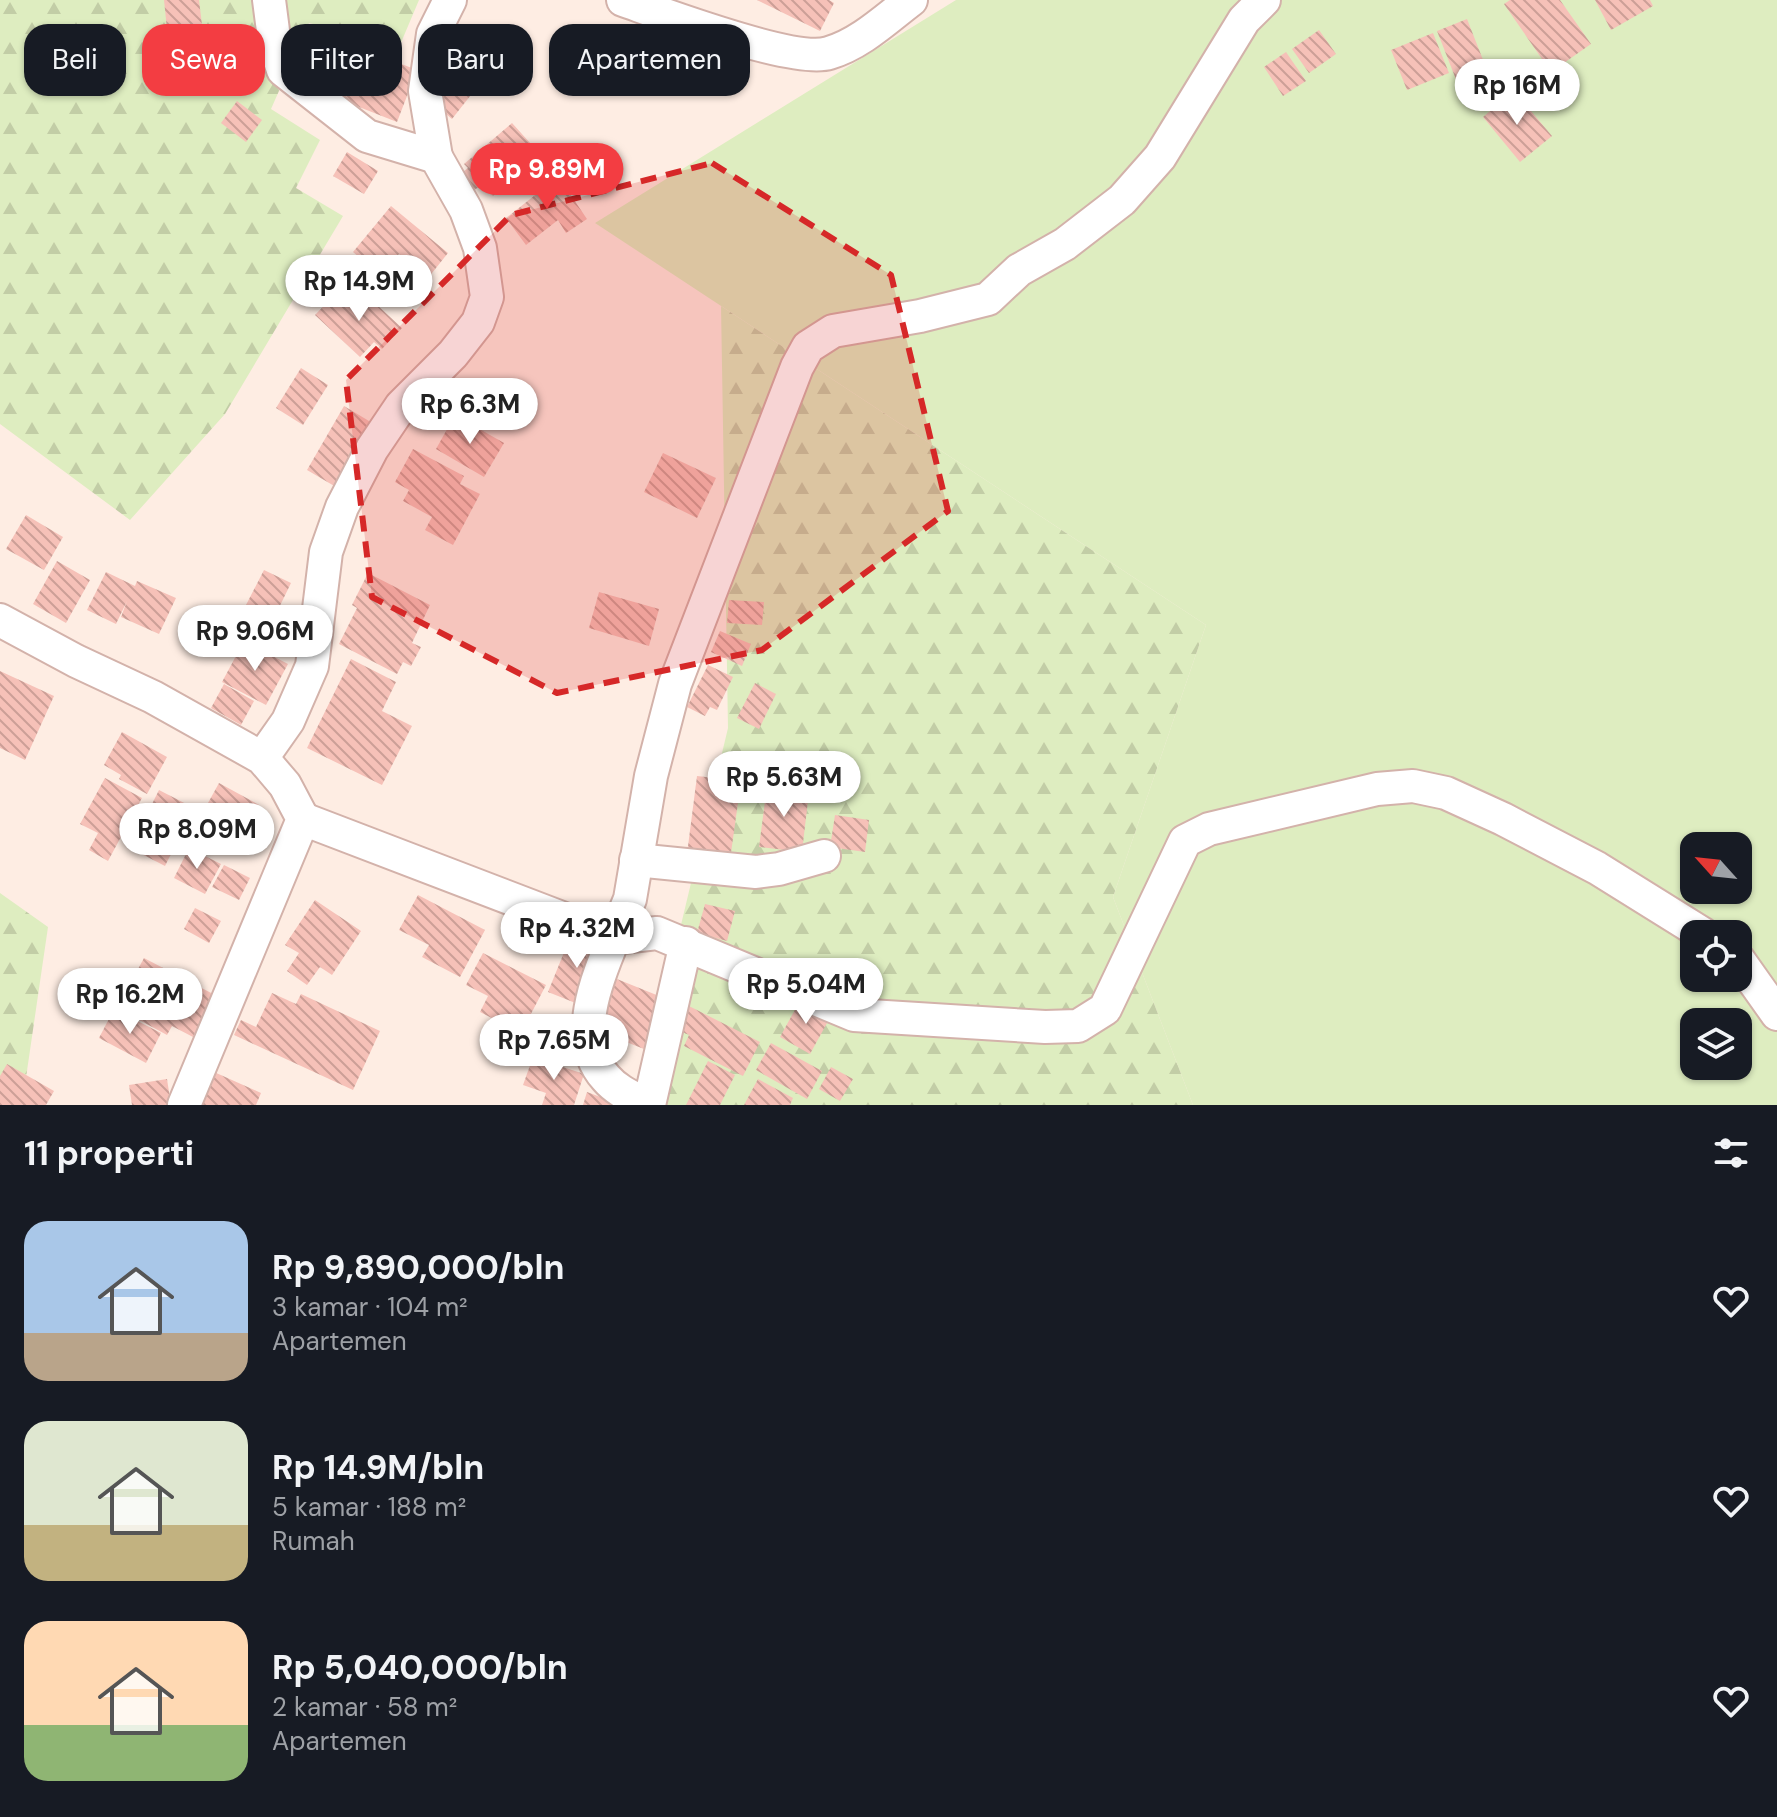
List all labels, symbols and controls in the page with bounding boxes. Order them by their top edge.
chip: Beli [24,24,126,96]
chip: Sewa [142,24,265,96]
chip: Filter [281,24,402,96]
chip: Baru [418,24,533,96]
chip: Apartemen [549,24,750,96]
pin: Rp 16M [1452,59,1582,127]
text: Rp 16M [1473,68,1561,102]
pin: Rp 9.89M [464,143,630,211]
text: Rp 9.89M [488,152,606,186]
pin: Rp 14.9M [276,255,442,323]
text: Rp 14.9M [303,264,415,298]
pin: Rp 6.3M [396,378,544,446]
text: Rp 6.3M [420,387,520,421]
pin: Rp 9.06M [172,605,338,673]
text: Rp 9.06M [196,614,314,648]
pin: Rp 5.63M [701,751,867,819]
text: Rp 5.63M [726,760,842,794]
pin: Rp 8.09M [114,803,280,871]
text: Rp 8.09M [137,812,257,846]
north arrow [1680,832,1752,904]
map controls [1680,832,1752,1080]
pin: Rp 4.32M [494,902,660,970]
text: Rp 4.32M [519,911,635,945]
button: locate [1680,920,1752,992]
pin: Rp 5.04M [723,958,889,1026]
text: Rp 5.04M [746,967,866,1001]
pin: Rp 16.2M [47,968,213,1036]
text: Rp 16.2M [75,977,185,1011]
button: layers [1680,1008,1752,1080]
pin: Rp 7.65M [471,1014,637,1082]
text: Rp 7.65M [498,1023,610,1057]
text: 11 properti [24,1131,194,1176]
icon: filters [1709,1131,1753,1175]
text: Rp 9,890,000/bln [272,1245,565,1290]
icon: home [88,1253,184,1349]
icon: heart [1709,1279,1753,1323]
text: 3 kamar · 104 m² [272,1290,468,1324]
text: Apartemen [272,1324,407,1358]
text: Rp 14.9M/bln [272,1445,484,1490]
icon: home [88,1453,184,1549]
icon: heart [1709,1479,1753,1523]
text: 5 kamar · 188 m² [272,1490,466,1524]
text: Rumah [272,1524,355,1558]
text: Rp 5,040,000/bln [272,1645,568,1690]
icon: home [88,1653,184,1749]
icon: heart [1709,1679,1753,1723]
text: 2 kamar · 58 m² [272,1690,457,1724]
text: Apartemen [272,1724,407,1758]

